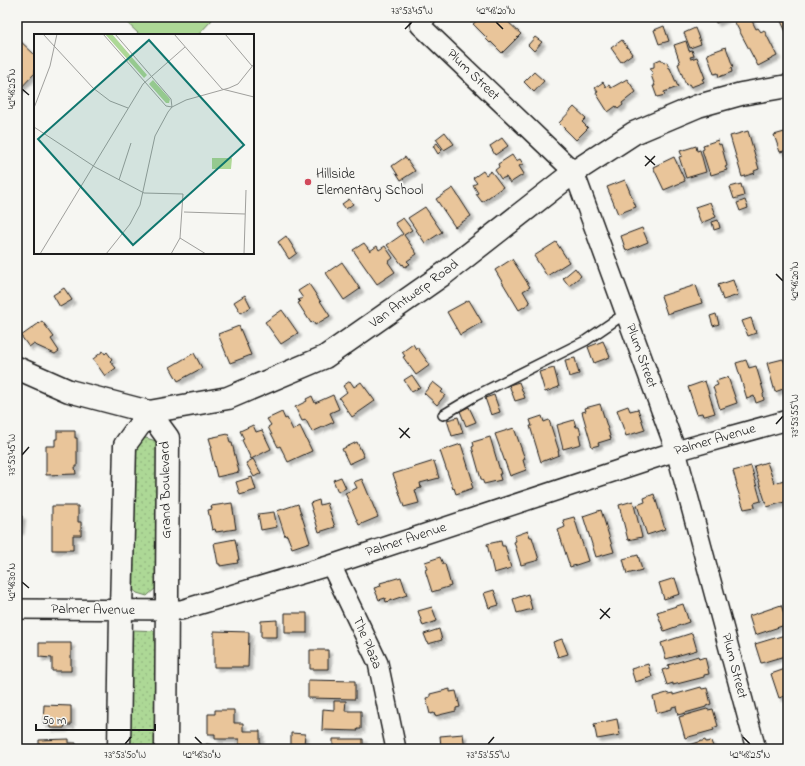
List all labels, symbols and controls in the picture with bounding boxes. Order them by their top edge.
text: 73°53'45"W [391,4,433,19]
text: 42°48'20"N [476,4,516,19]
inset map [34,34,254,254]
street label: Plum Street [442,44,505,106]
text: 42°48'25"N [5,69,20,109]
place label: Hillside Elementary School [316,164,423,202]
marker: Hillside Elementary School [303,177,313,187]
street label: Van Antwerp Road [364,254,463,334]
text: 42°48'20"N [788,261,803,301]
street label: Plum Street [620,321,662,391]
text: 73°53'55"W [788,394,803,438]
street label: Palmer Avenue [672,418,759,462]
text: 73°53'45"W [5,434,20,476]
street label: Grand Boulevard [155,441,177,539]
street label: Palmer Avenue [363,517,450,563]
text: 42°48'30"N [5,563,20,601]
street label: Palmer Avenue [51,599,136,621]
street label: The Plaza [347,614,387,672]
street label: Plum Street [715,631,753,701]
scale bar [36,706,155,732]
text: 50 m [42,712,66,730]
text: 73°53'50"W [104,748,146,763]
text: 42°48'30"N [183,748,221,763]
text: 73°53'55"W [466,748,510,763]
text: 42°48'25"N [730,748,770,763]

